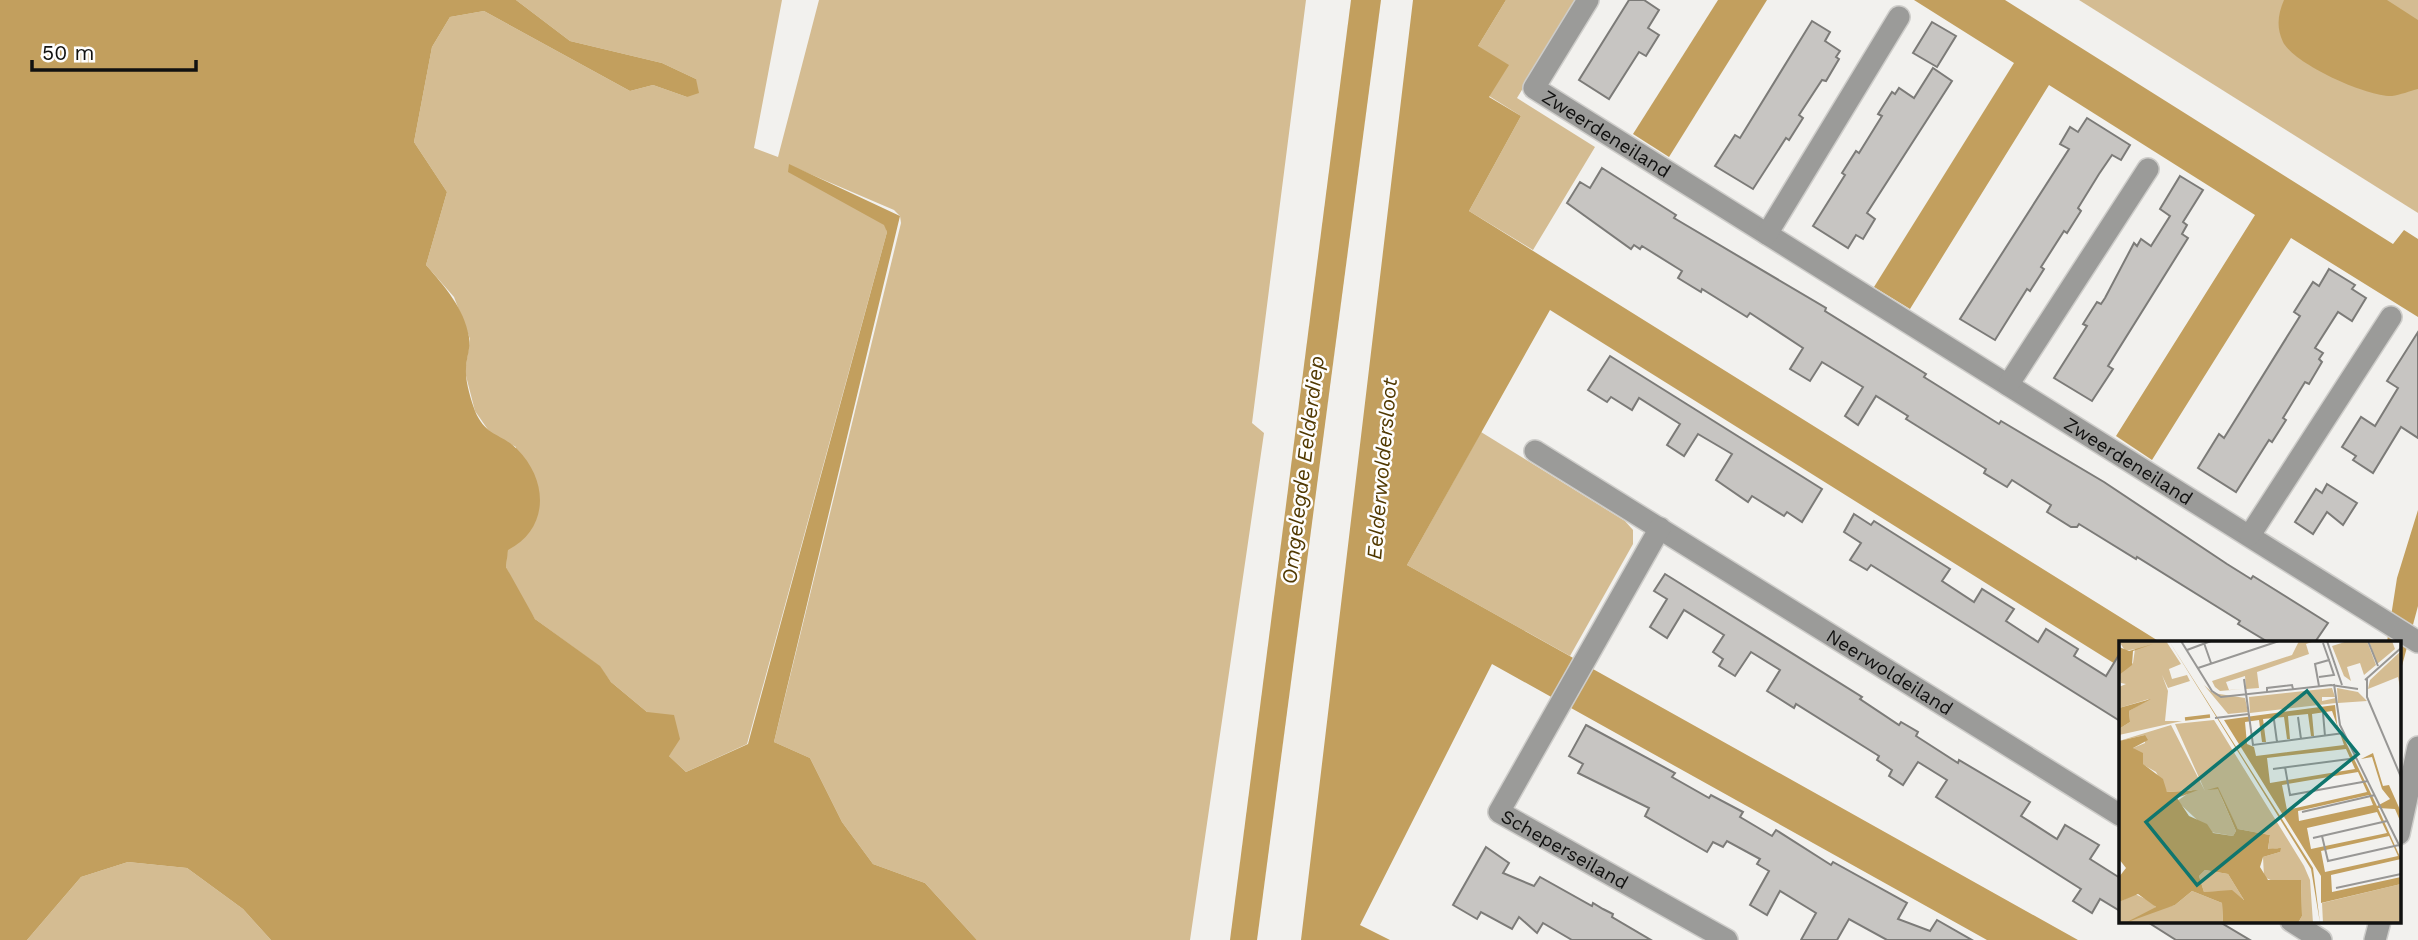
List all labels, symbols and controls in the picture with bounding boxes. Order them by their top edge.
scale bar [32,28,196,72]
text: 50 m [42,40,94,65]
street label: Zweerdeneiland [1538,85,1675,183]
water label: Omgelegde Eelderdiep [1276,354,1329,586]
water label: Eelderwoldersloot [1361,377,1402,561]
street label: Zweerdeneiland [2060,412,2197,510]
street label: Neerwoldeiland [1822,624,1957,720]
inset map [2119,641,2400,922]
street label: Scheperseiland [1497,805,1632,894]

